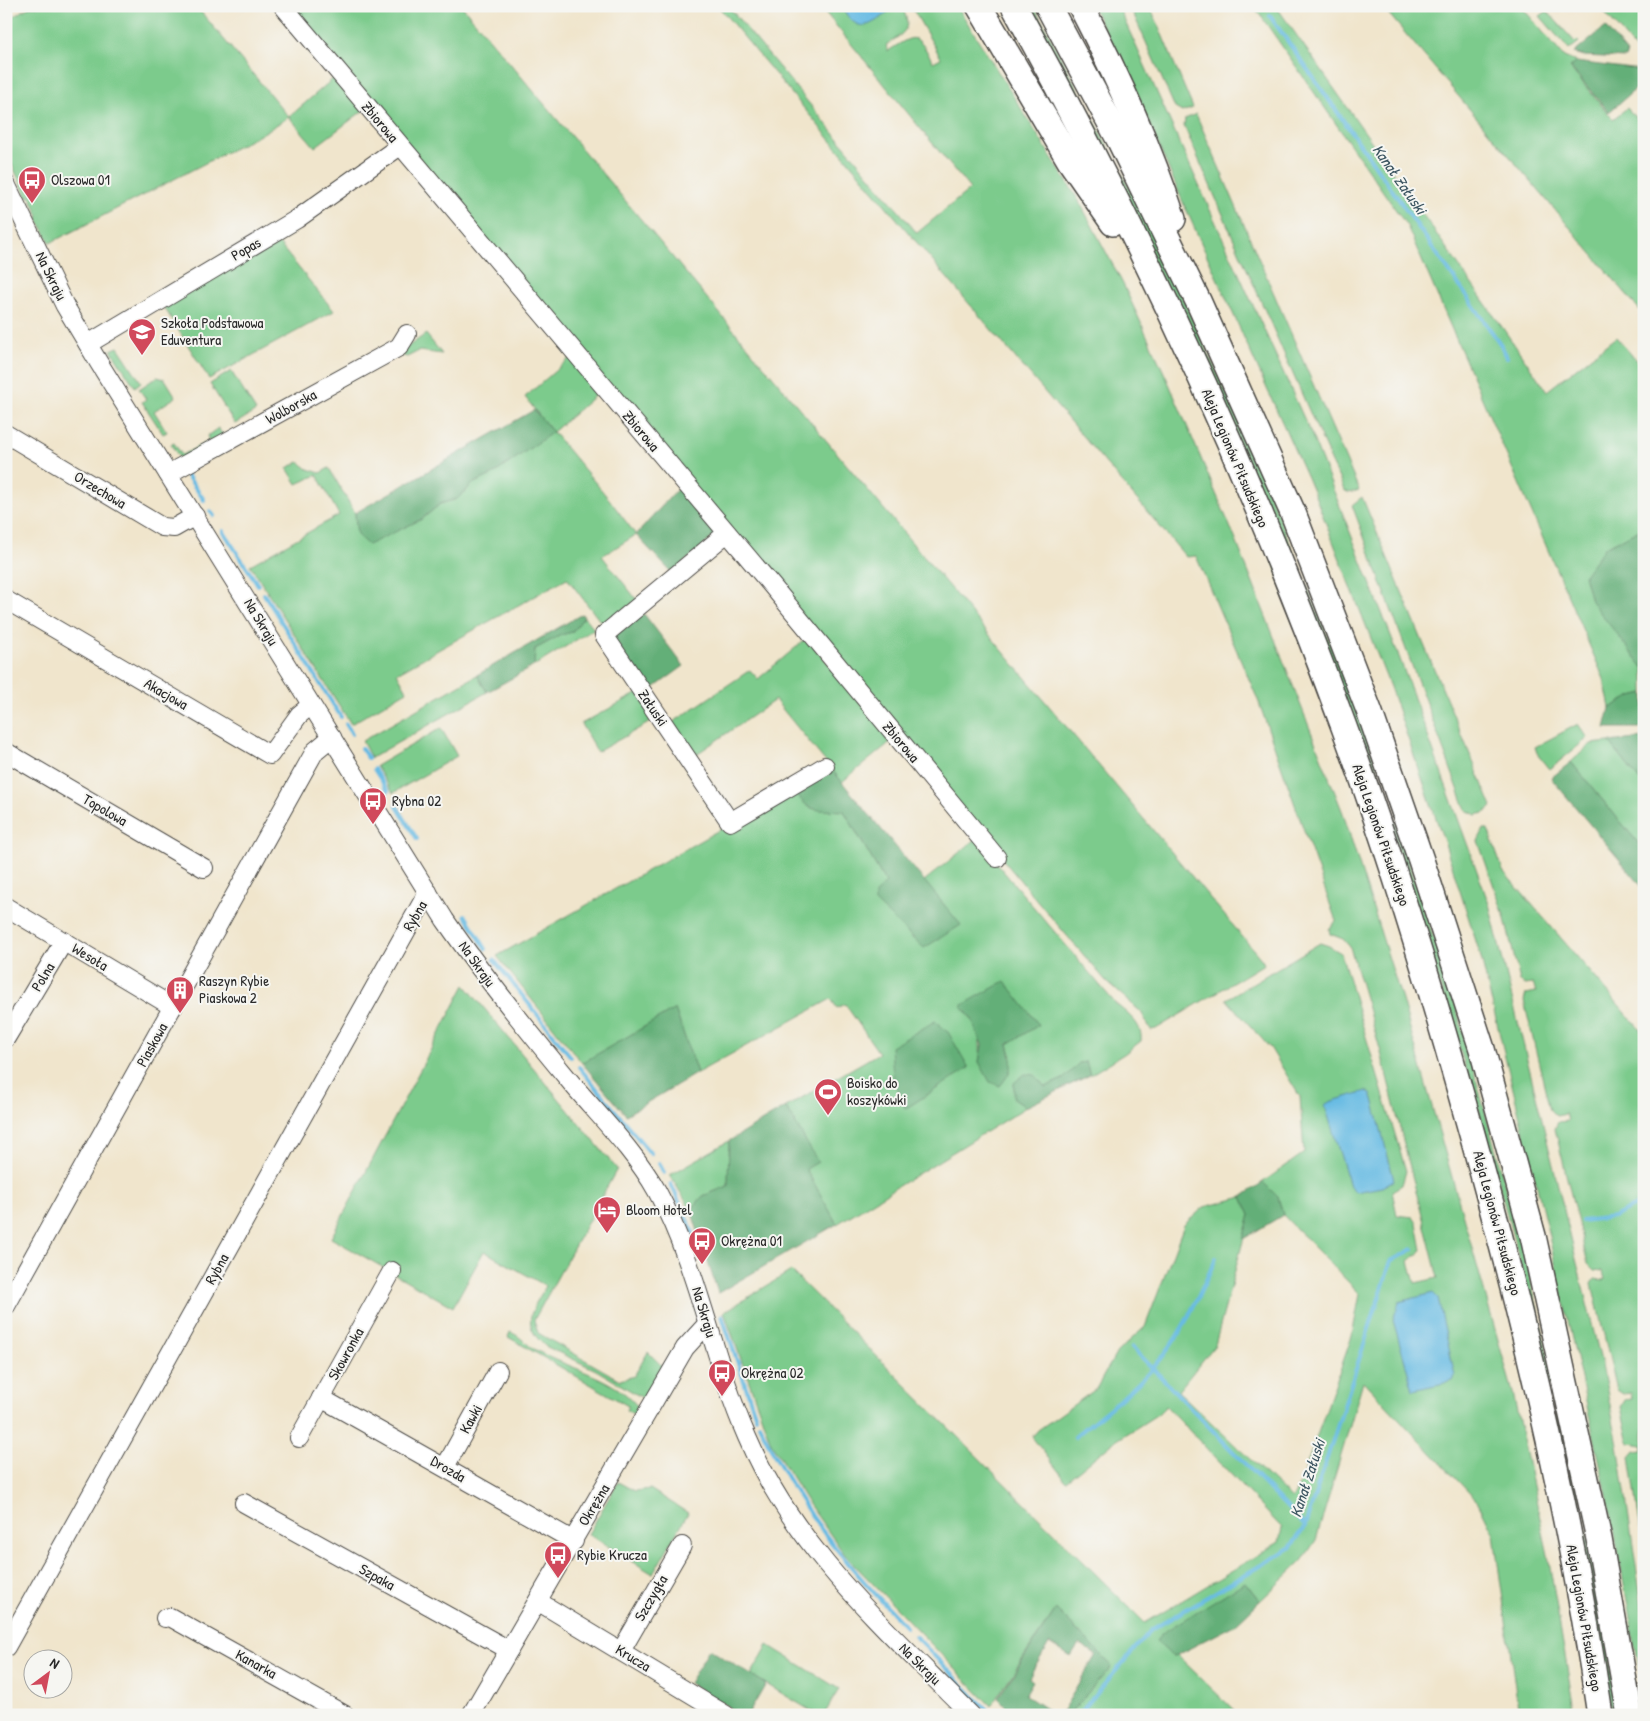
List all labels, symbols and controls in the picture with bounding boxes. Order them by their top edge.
street label: Zbiorowa [357,97,404,147]
water label: Kanał Załuski [1368,139,1433,220]
bus stop icon: Olszowa 01 [17,165,47,204]
place label: Olszowa 01 [51,169,110,190]
street label: Popas [227,232,265,265]
street label: Na Skraju [31,248,72,304]
place label: Szkoła Podstawowa Eduventura [161,312,263,350]
school or university icon: Szkoła Podstawowa Eduventura [127,317,157,356]
street label: Wolborska [262,384,320,429]
street label: Aleja Legionów Piłsudskiego [1197,385,1274,530]
street label: Zbiorowa [618,406,665,456]
street label: Orzechowa [70,466,130,513]
street label: Na Skraju [239,594,284,649]
street label: Akacjowa [140,673,192,715]
street label: Załuski [633,685,673,730]
street label: Zbiorowa [878,717,925,767]
street label: Aleja Legionów Piłsudskiego [1347,761,1416,909]
bus stop icon: Rybna 02 [358,786,388,825]
street label: Topolowa [79,788,132,831]
place label: Rybna 02 [392,790,441,811]
street label: Rybna [397,897,432,935]
street label: Na Skraju [454,937,501,991]
street label: Wesoła [68,938,112,976]
street label: Polna [26,958,59,995]
place label: Raszyn Rybie Piaskowa 2 [199,970,269,1008]
building icon: Raszyn Rybie Piaskowa 2 [165,975,195,1014]
street label: Piaskowa [131,1019,172,1071]
place label: Boisko do koszykówki [847,1072,907,1110]
sports icon: Boisko do koszykówki [813,1077,843,1116]
street label: Aleja Legionów Piłsudskiego [1468,1148,1527,1298]
hotel icon: Bloom Hotel [592,1195,622,1234]
place label: Bloom Hotel [626,1199,692,1220]
bus stop icon: Okrężna 01 [687,1226,717,1265]
place label: Okrężna 01 [721,1230,782,1251]
street label: Rybna [200,1250,234,1288]
street label: Na Skraju [687,1284,722,1340]
street label: Skowronka [323,1324,369,1384]
bus stop icon: Okrężna 02 [707,1358,737,1397]
place label: Okrężna 02 [741,1362,804,1383]
street label: Kawki [454,1400,487,1437]
water label: Kanał Załuski [1284,1435,1330,1520]
street label: Drozda [427,1450,470,1487]
street label: Okrężna [573,1480,614,1530]
bus stop icon: Rybie Krucza [543,1540,573,1579]
street label: Aleja Legionów Piłsudskiego [1561,1543,1608,1693]
place label: Rybie Krucza [577,1544,647,1565]
street label: Szpaka [356,1558,399,1595]
street label: Szczygła [629,1571,672,1625]
street label: Na Skraju [895,1638,946,1689]
street label: Krucza [612,1639,655,1676]
street label: Kanarka [232,1644,281,1684]
north arrow [22,1648,72,1698]
text: N [47,1653,64,1673]

